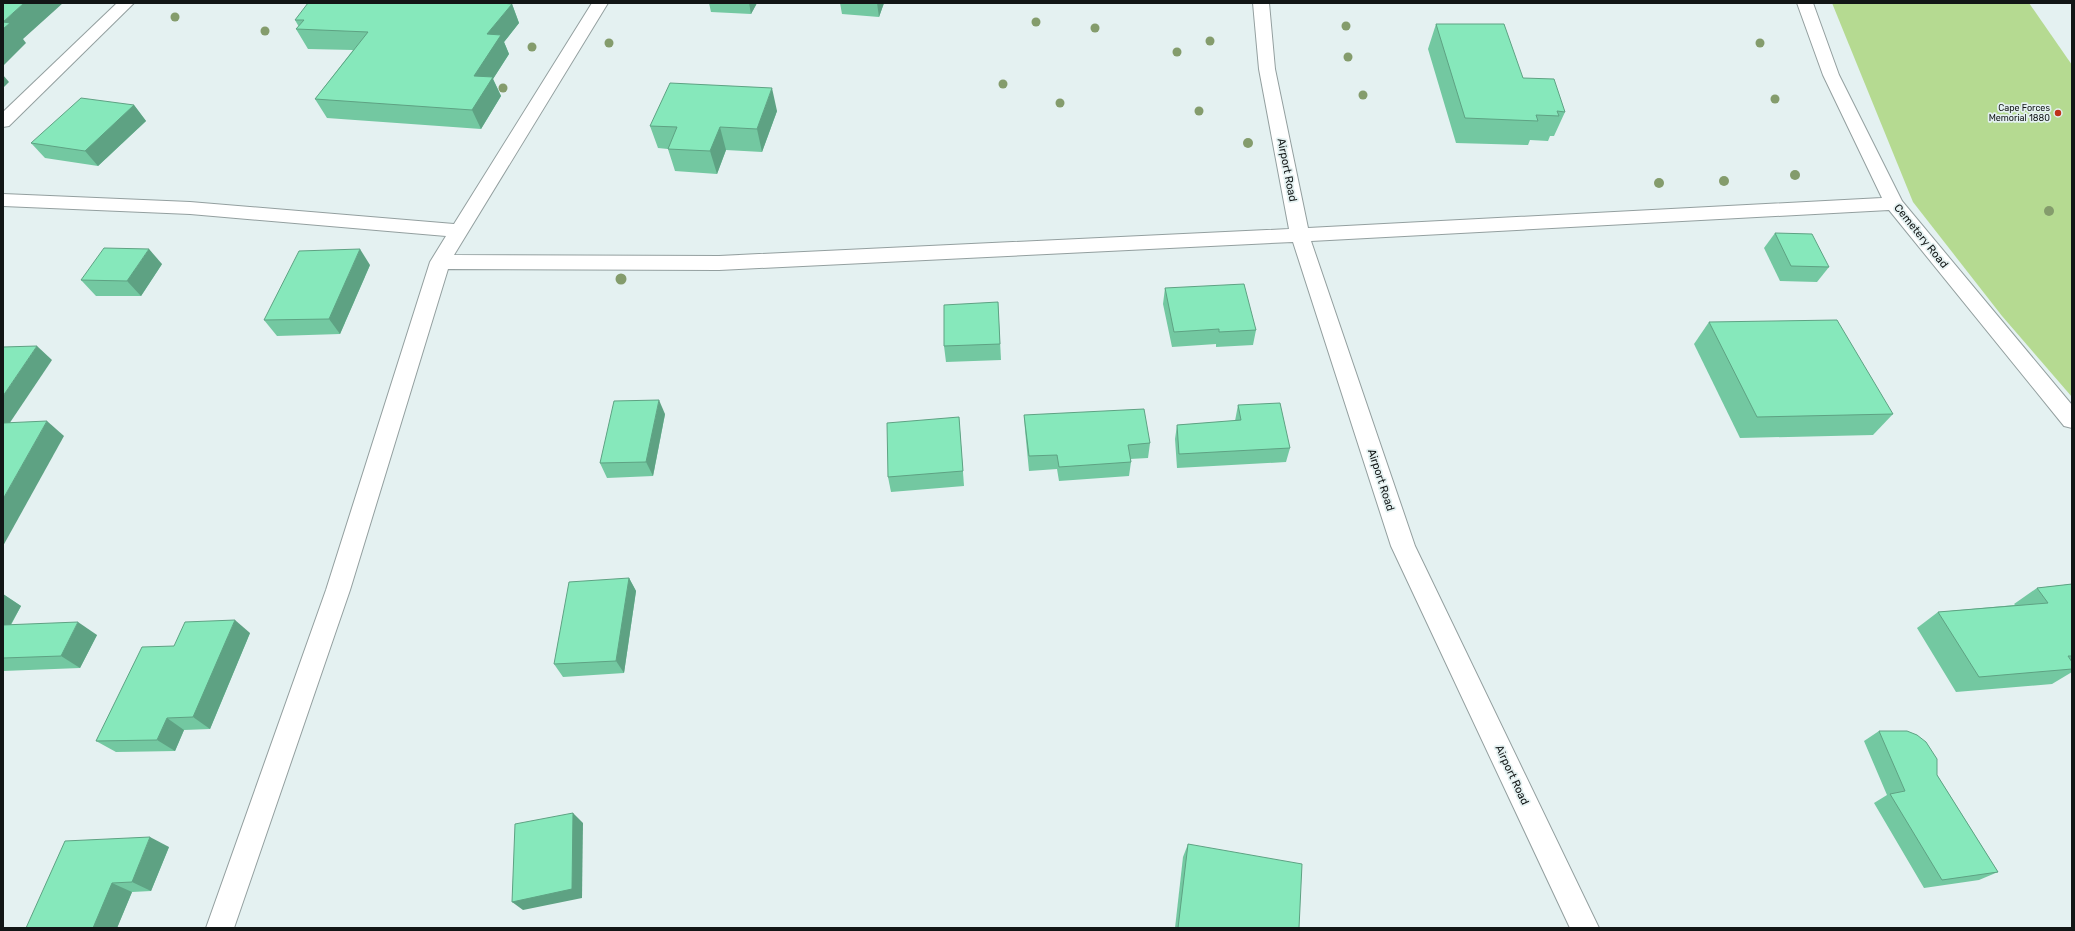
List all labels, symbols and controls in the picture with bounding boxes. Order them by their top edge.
place label: Cape Forces Memorial 1880 [1989,103,2050,123]
marker: Cape Forces Memorial 1880 [2053,108,2063,118]
street label: Airport Road [1274,137,1300,203]
street label: Cemetery Road [1891,201,1951,271]
street label: Airport Road [1365,447,1397,513]
street label: Airport Road [1493,743,1531,807]

